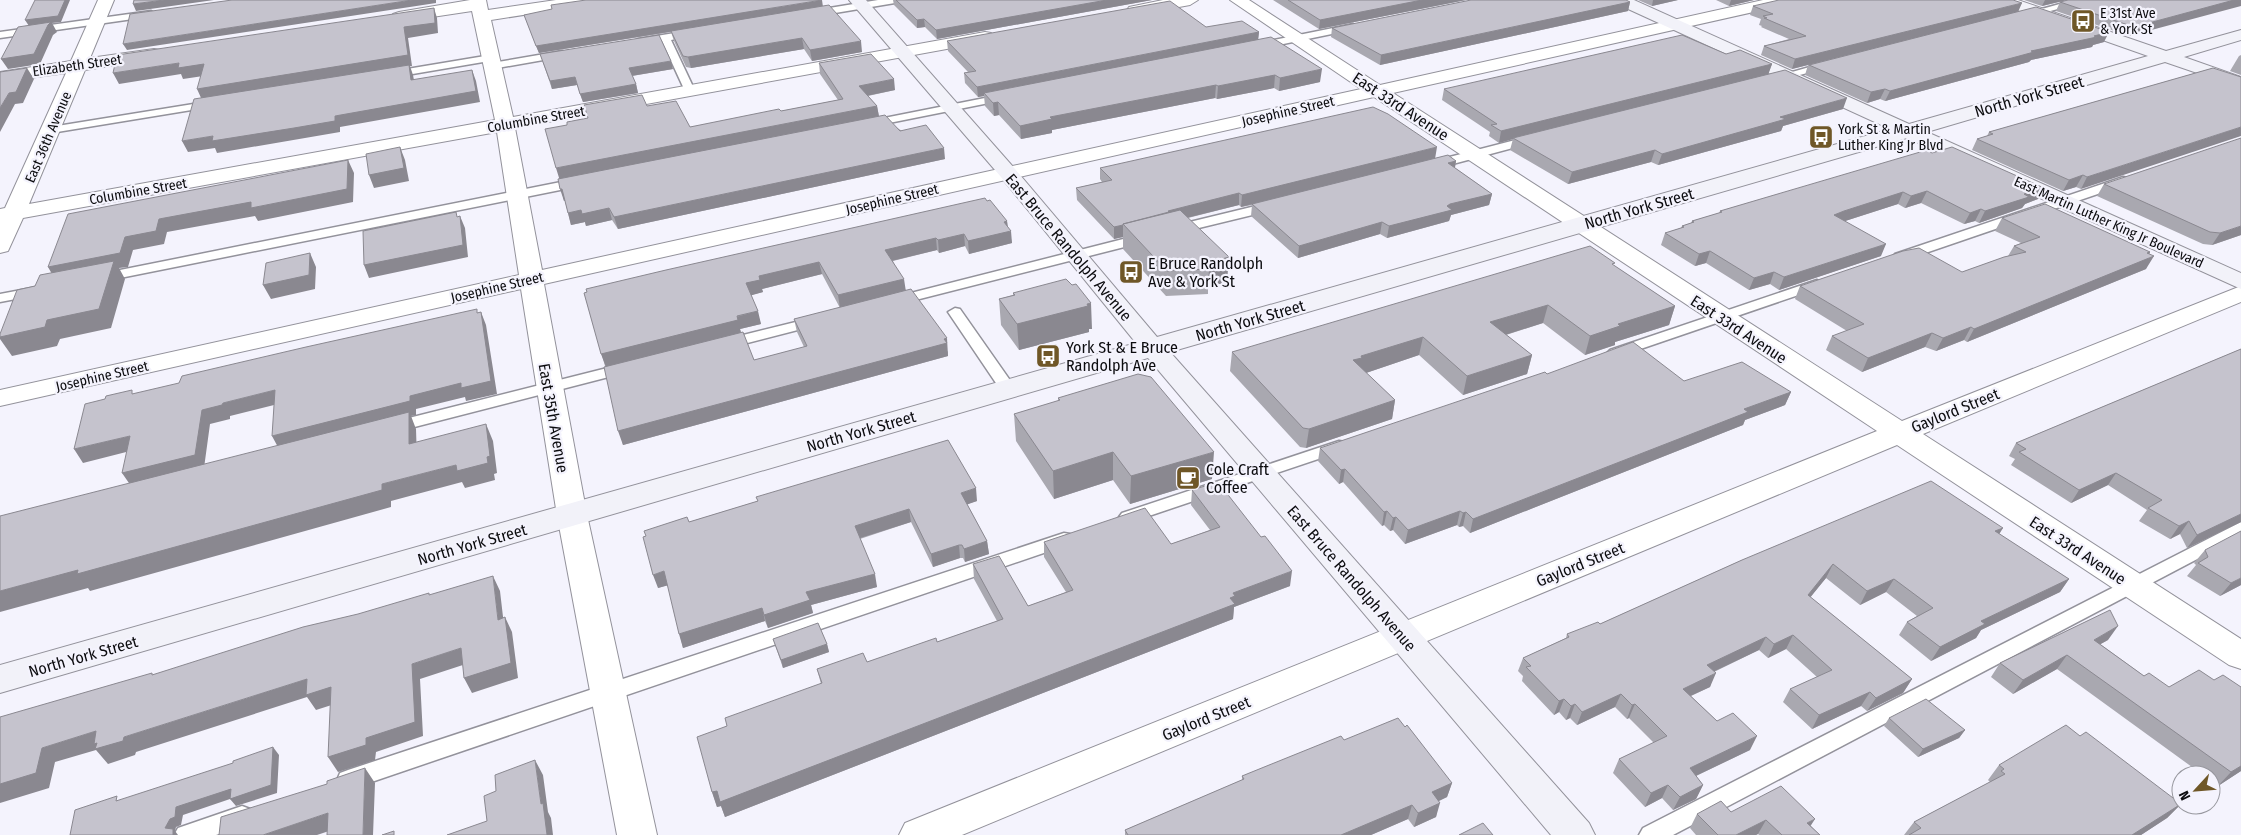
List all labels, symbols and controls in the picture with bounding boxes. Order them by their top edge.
place label: E 31st Ave & York St [2100,5,2156,38]
bus stop icon: E 31st Ave & York St [2070,8,2096,34]
street label: Elizabeth Street [31,51,123,80]
street label: East 33rd Avenue [1349,68,1452,145]
street label: North York Street [1972,72,2087,121]
street label: East 36th Avenue [22,89,75,185]
street label: Josephine Street [1240,92,1336,130]
street label: Columbine Street [486,102,587,136]
place label: York St & Martin Luther King Jr Blvd [1838,121,1943,154]
bus stop icon: York St & Martin Luther King Jr Blvd [1808,124,1834,150]
street label: East Bruce Randolph Avenue [1001,170,1136,325]
street label: East Martin Luther King Jr Boulevard [2011,173,2206,272]
street label: Columbine Street [88,174,189,208]
street label: Josephine Street [844,180,940,218]
street label: North York Street [1582,184,1697,233]
place label: E Bruce Randolph Ave & York St [1148,254,1263,291]
bus stop icon: E Bruce Randolph Ave & York St [1118,259,1144,285]
street label: Josephine Street [449,268,545,306]
street label: East 33rd Avenue [1687,291,1790,368]
street label: North York Street [1193,296,1308,345]
place label: York St & E Bruce Randolph Ave [1066,338,1178,375]
bus stop icon: York St & E Bruce Randolph Ave [1035,343,1061,369]
street label: Josephine Street [54,357,150,395]
street label: East 35th Avenue [535,362,573,474]
street label: Gaylord Street [1908,384,2003,437]
street label: North York Street [804,407,919,456]
place label: Cole Craft Coffee [1206,460,1270,497]
cafe icon: Cole Craft Coffee [1175,465,1201,491]
street label: East Bruce Randolph Avenue [1283,502,1420,655]
street label: East 33rd Avenue [2026,512,2129,589]
street label: North York Street [415,520,530,569]
street label: Gaylord Street [1533,538,1628,591]
street label: North York Street [26,632,141,681]
street label: Gaylord Street [1159,692,1254,745]
north arrow [2171,765,2221,815]
text: N [2175,788,2194,803]

